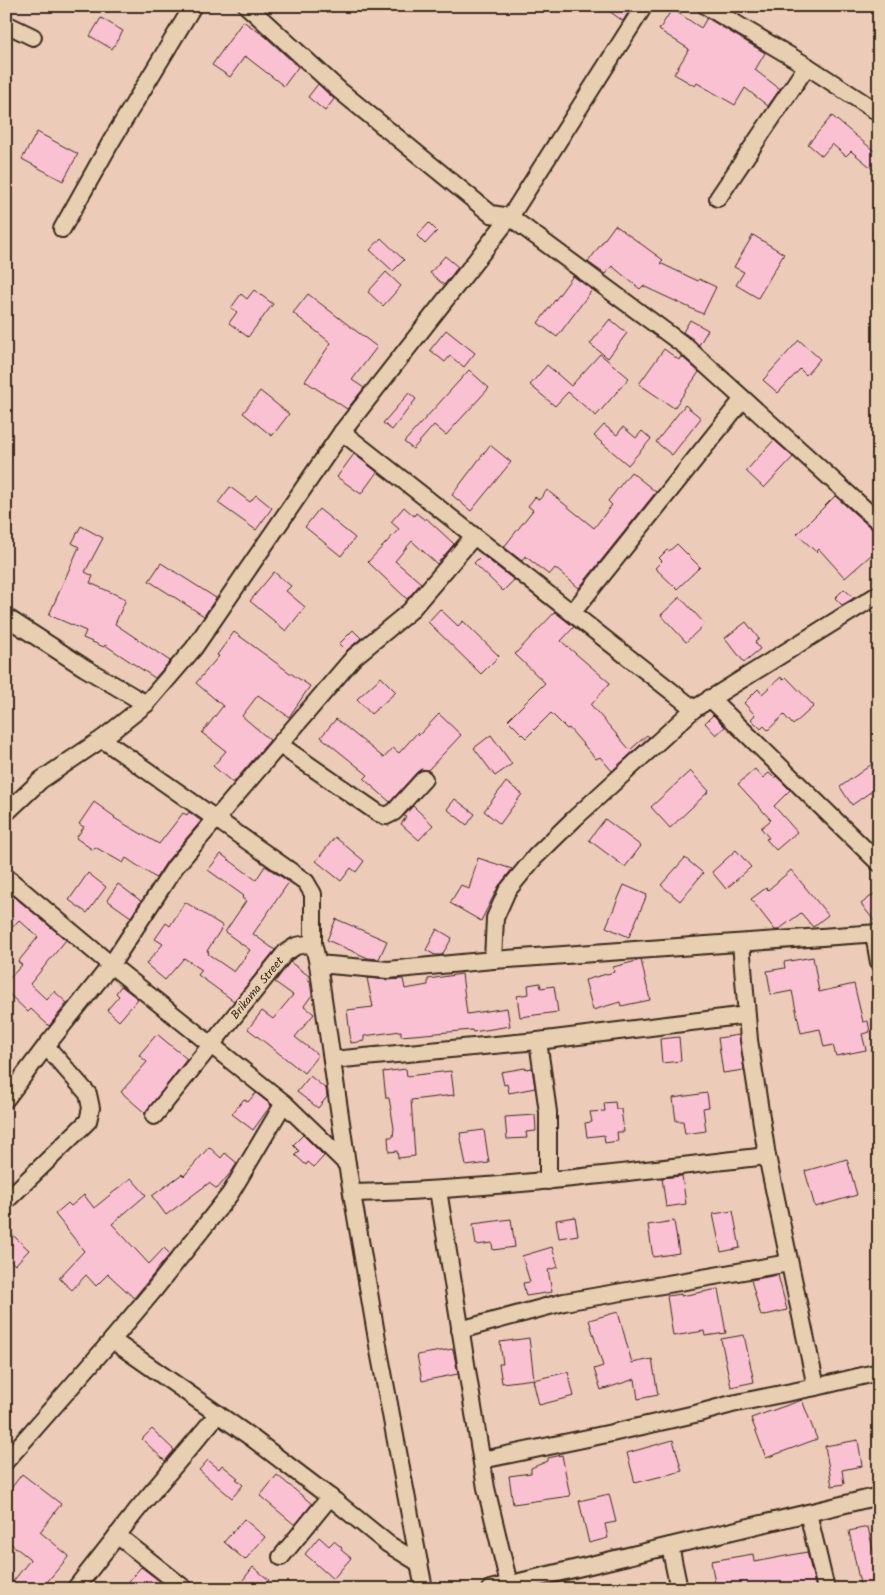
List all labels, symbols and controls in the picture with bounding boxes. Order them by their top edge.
street label: Brikama Street [226,952,289,1024]

